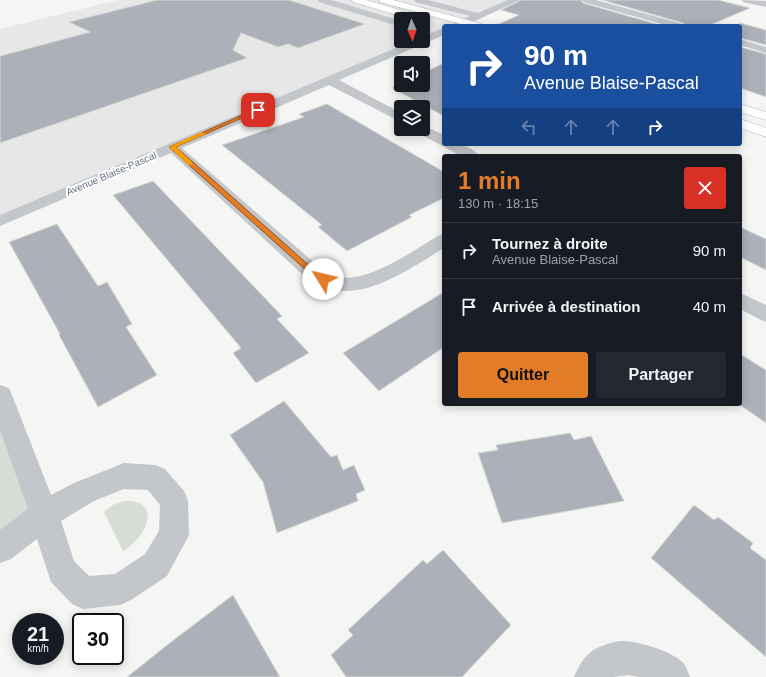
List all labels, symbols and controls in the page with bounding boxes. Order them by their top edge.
north arrow [394,12,430,48]
map controls [394,12,430,136]
icon: right [458,40,510,92]
text: 90 m [524,40,588,71]
button: sound [394,56,430,92]
text: Avenue Blaise-Pascal [524,73,699,93]
pin [241,93,275,127]
icon: arrive [247,99,269,121]
button: layers [394,100,430,136]
icon: left [518,116,540,138]
icon: ahead [560,116,582,138]
icon: ahead [602,116,624,138]
icon: right [644,116,666,138]
street label: Avenue Blaise-Pascal [64,149,158,197]
text: 1 min [458,167,521,194]
button: close [684,167,726,209]
text: 130 m · 18:15 [458,196,538,211]
text: Tournez à droite [492,235,608,252]
icon: right [458,240,480,262]
text: 90 m [693,242,726,259]
text: Avenue Blaise-Pascal [492,252,618,267]
position arrow [302,258,344,300]
icon: arrive [458,296,480,318]
text: Arrivée à destination [492,298,640,315]
text: 40 m [693,298,726,315]
button: Quitter [458,352,588,398]
button: Partager [596,352,726,398]
speed limit sign: 30 [72,613,124,665]
text: 21 [27,623,49,645]
text: km/h [27,643,49,654]

